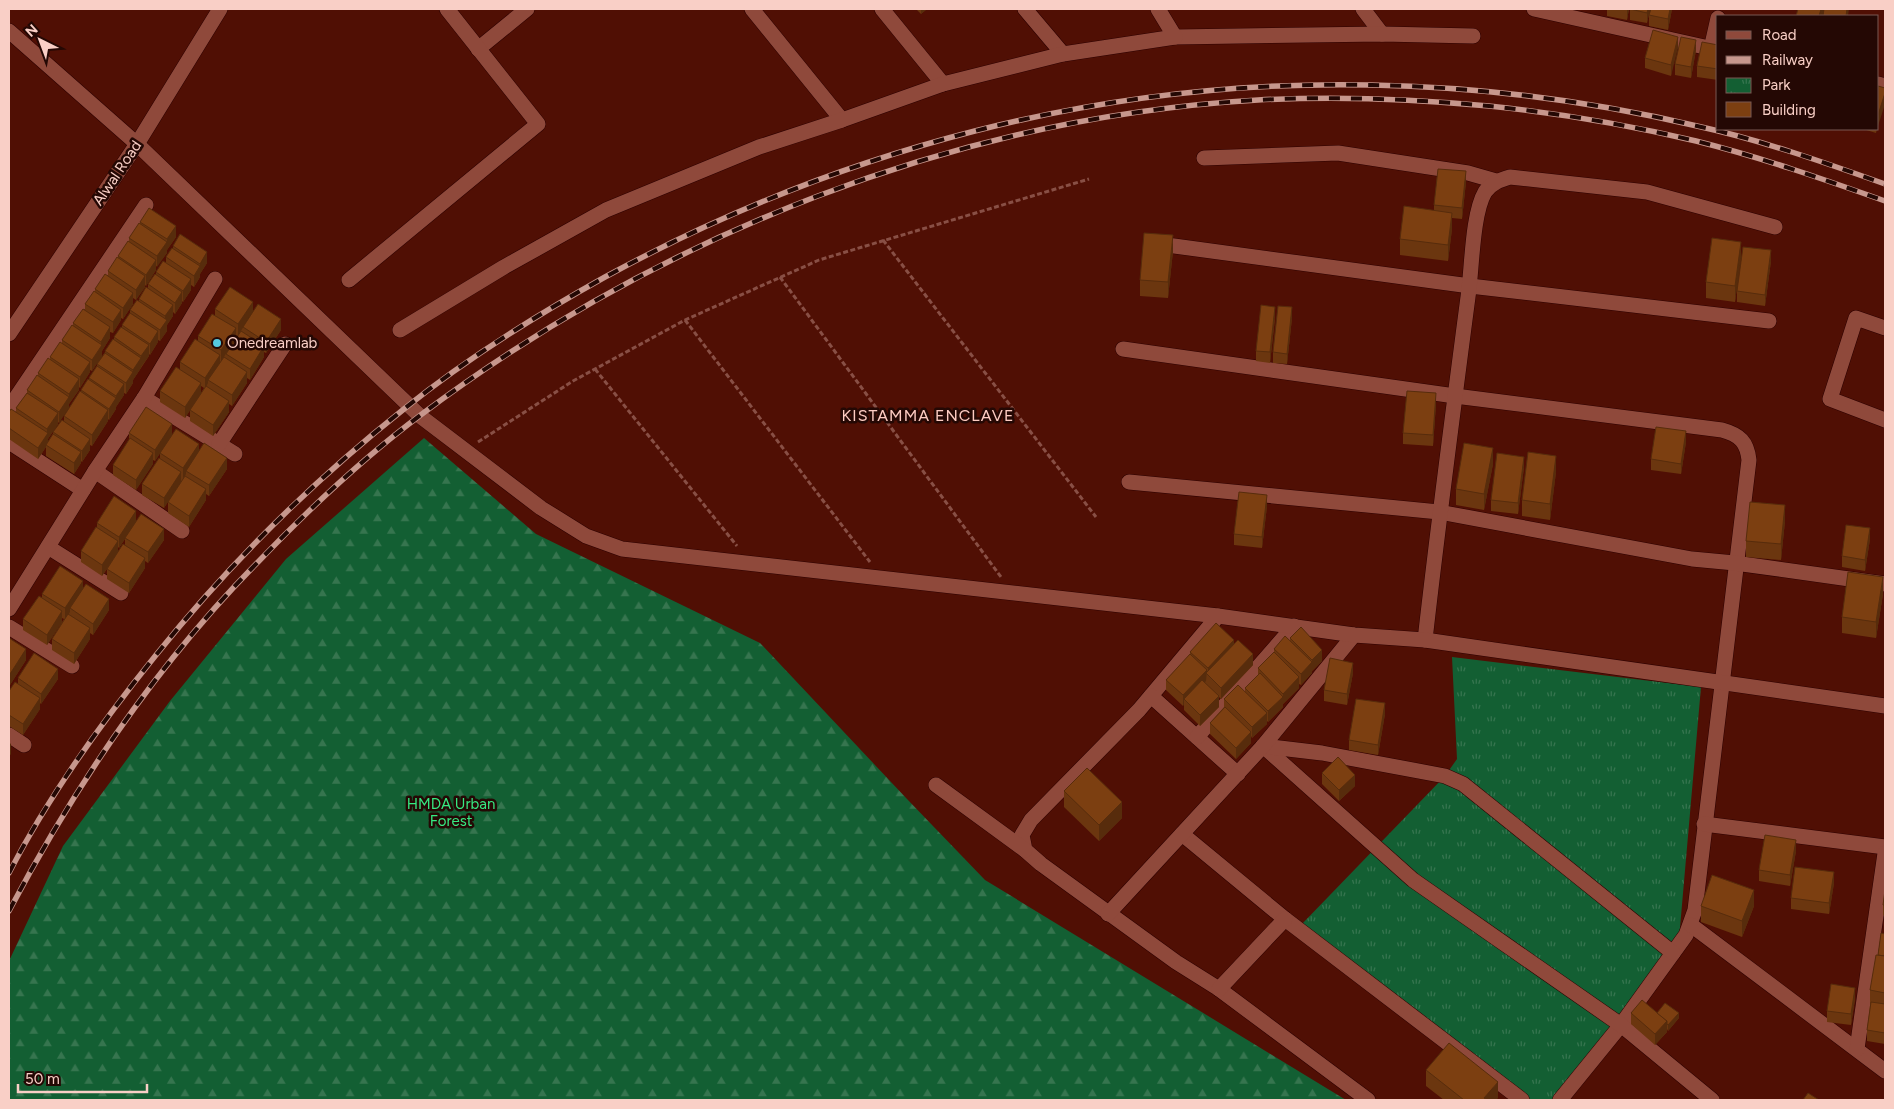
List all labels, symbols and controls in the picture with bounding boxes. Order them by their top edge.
north arrow [15,15,65,65]
legend [1716,15,1879,130]
text: N [22,21,41,41]
text: Road [1762,26,1797,44]
text: Railway [1762,51,1813,69]
text: Park [1762,76,1791,94]
text: Building [1762,101,1816,119]
street label: Alwal Road [89,137,145,209]
place label: Onedreamlab [227,334,318,352]
marker: Onedreamlab [211,337,223,349]
district label: KISTAMMA ENCLAVE [842,406,1014,425]
park label: HMDA Urban Forest [407,795,495,830]
scale bar [18,1062,146,1094]
text: 50 m [25,1070,60,1088]

